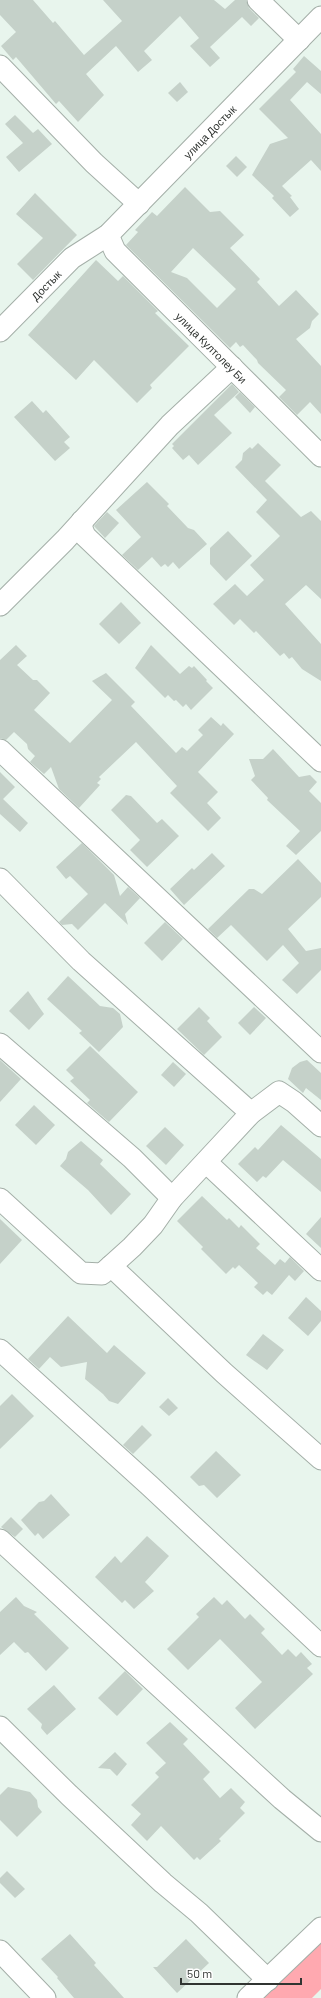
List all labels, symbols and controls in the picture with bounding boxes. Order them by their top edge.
street label: улица Достык [180,102,238,161]
street label: Достык [28,267,63,302]
street label: улица Култолеу Би [174,309,250,385]
scale bar [181,1960,301,1986]
text: 50 m [187,1966,212,1980]

